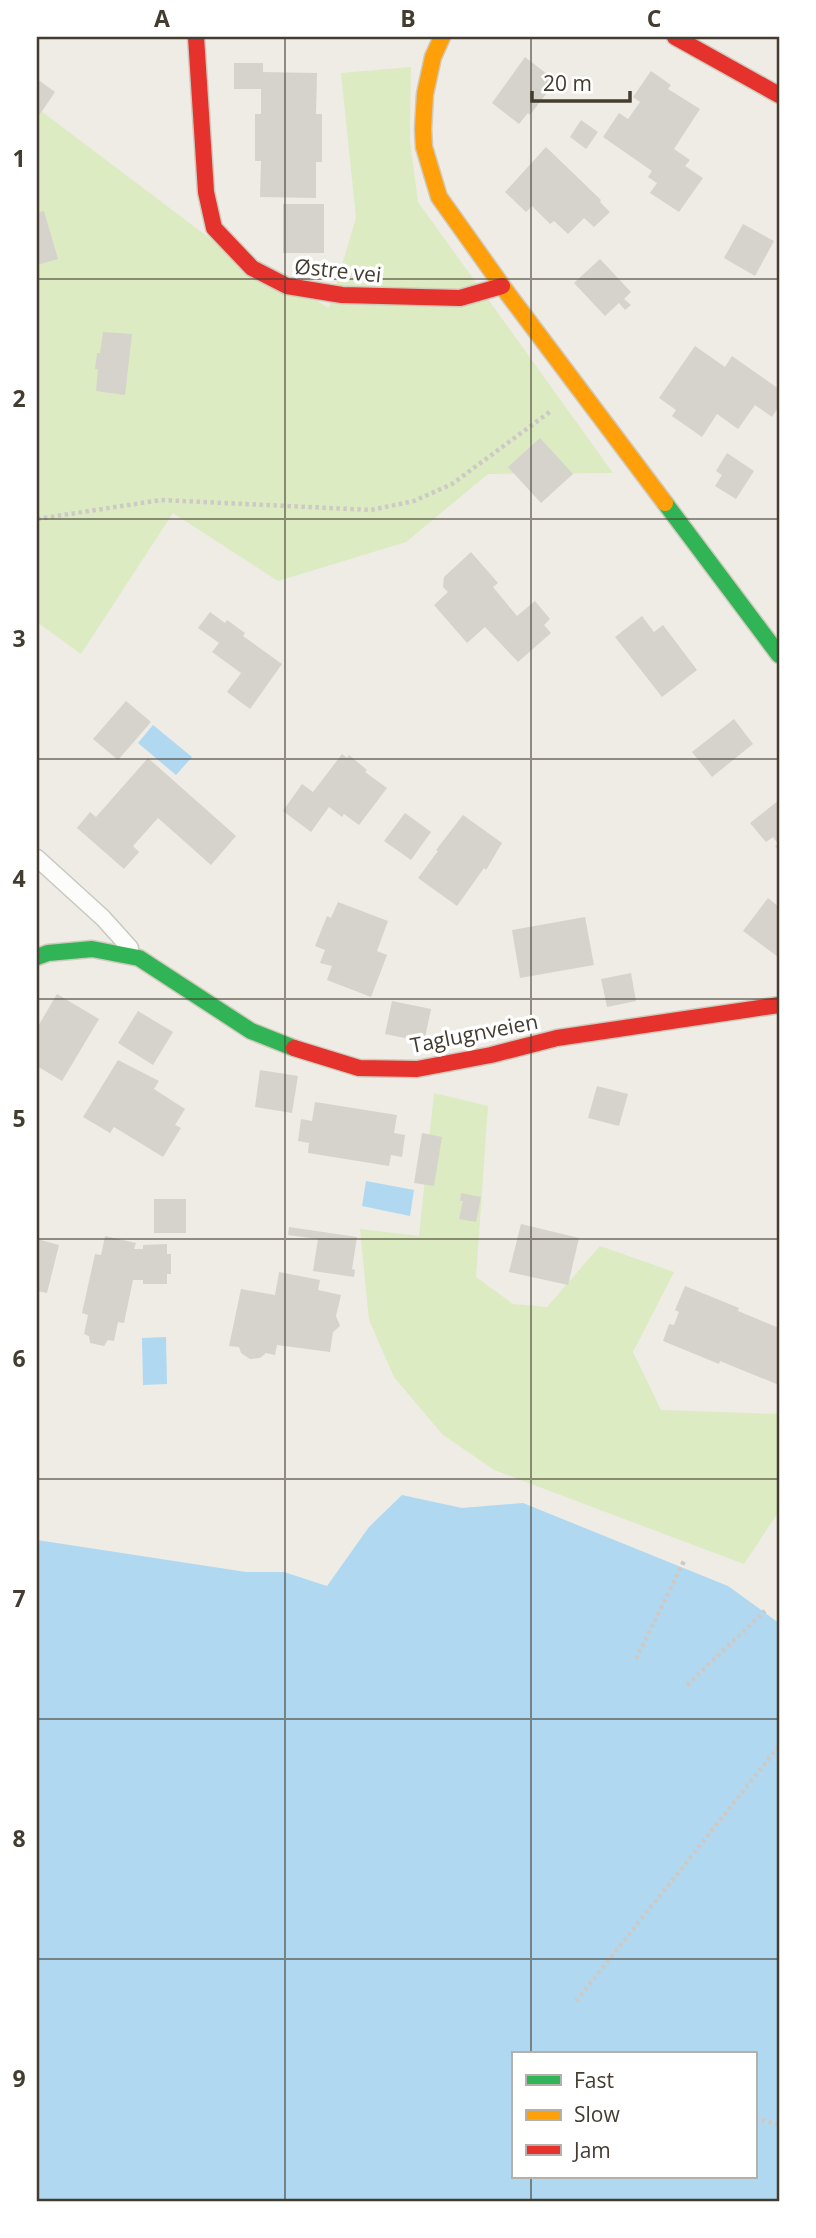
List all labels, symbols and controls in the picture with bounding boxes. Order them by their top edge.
text: A [154,2,170,34]
text: B [400,2,416,34]
text: C [647,2,661,34]
scale bar [532,60,630,104]
text: 20 m [543,69,592,97]
text: 1 [12,142,26,174]
street label: Østre vei [293,252,383,288]
text: 2 [12,382,26,414]
text: 3 [12,622,26,654]
text: 4 [12,862,26,894]
street label: Taglugnveien [408,1007,540,1059]
text: 5 [12,1102,26,1134]
text: 6 [12,1342,26,1374]
text: 7 [12,1582,26,1614]
text: 8 [12,1822,26,1854]
legend [512,2052,756,2178]
text: 9 [12,2062,26,2094]
text: Fast [574,2066,614,2094]
text: Slow [574,2100,620,2128]
text: Jam [572,2136,611,2164]

